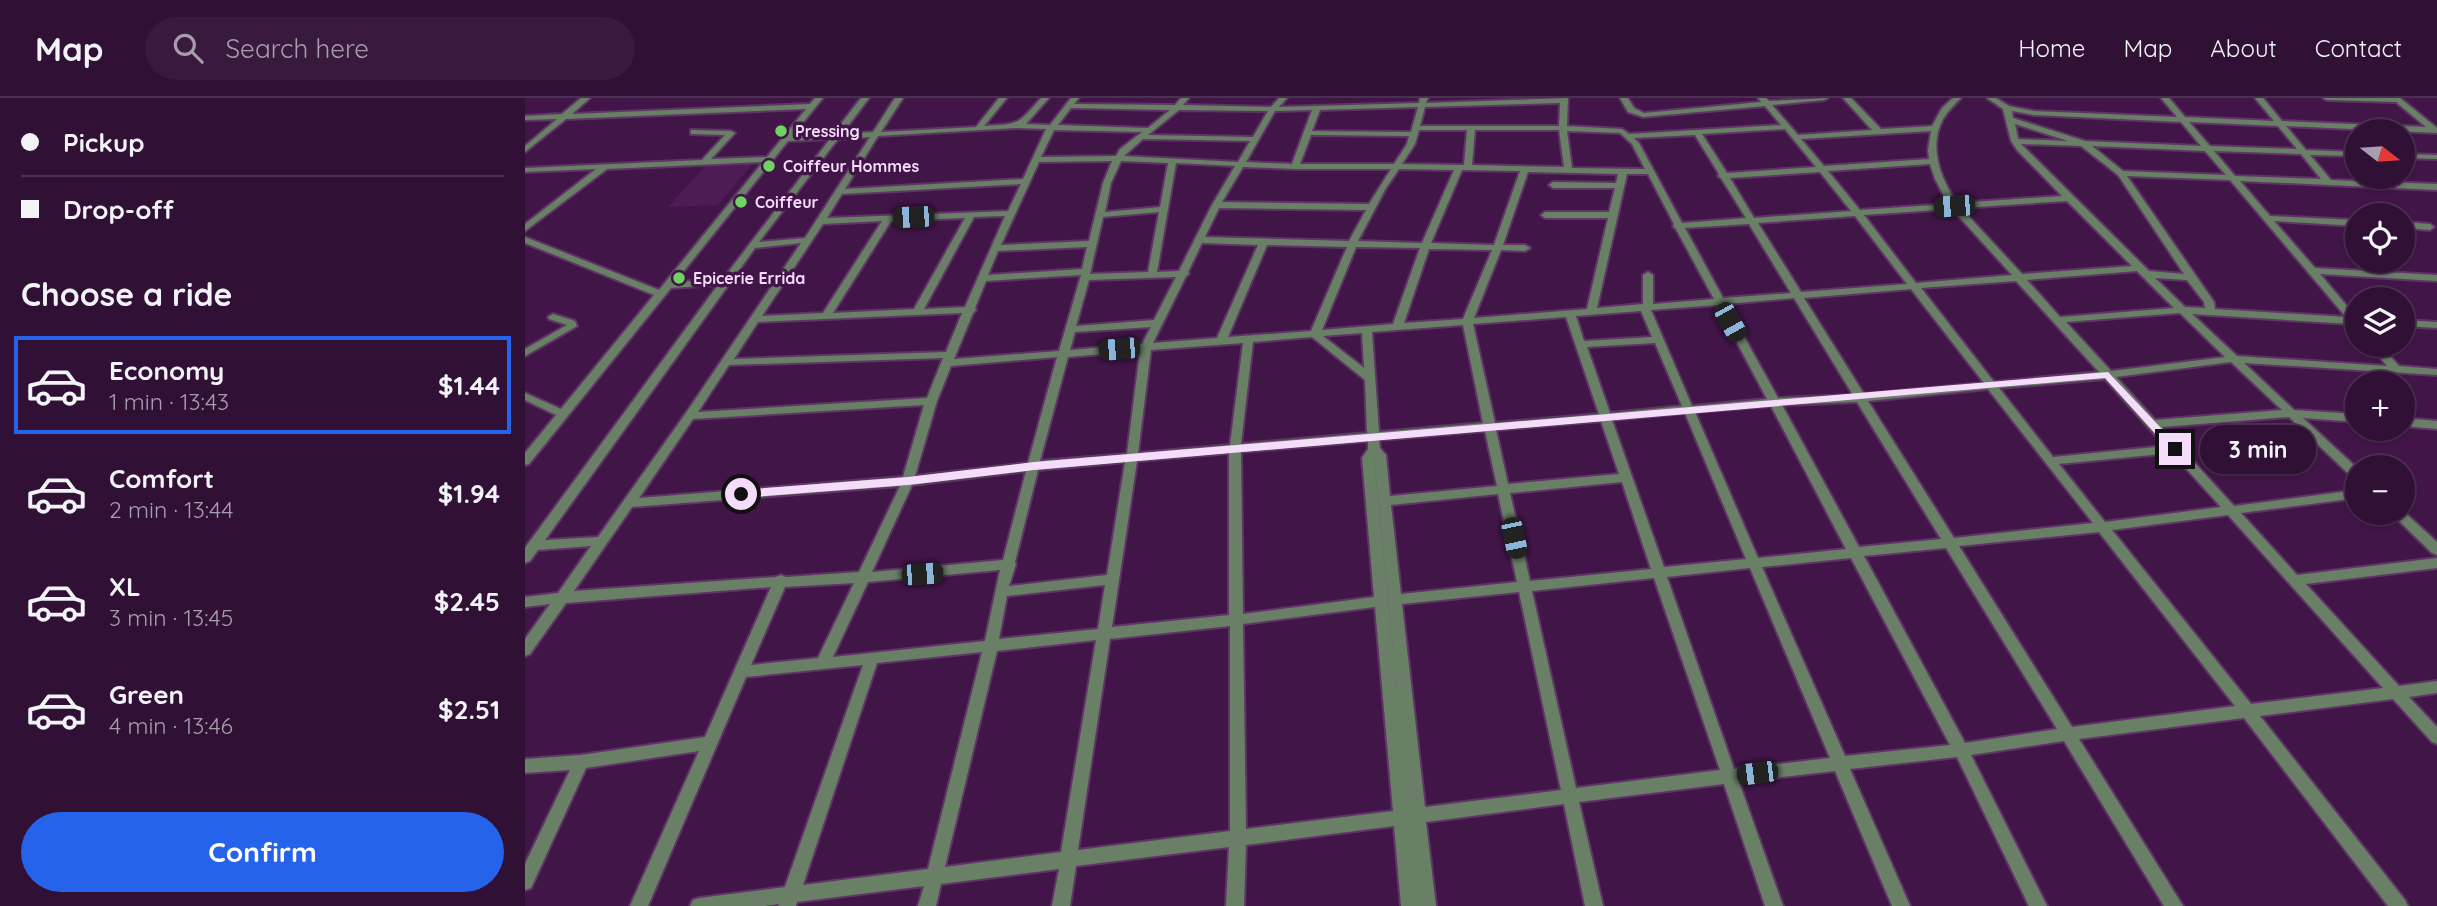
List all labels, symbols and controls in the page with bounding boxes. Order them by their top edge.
search box [145,17,635,80]
text: Map [35,28,103,69]
icon: search [169,29,207,67]
text: Search here [225,32,369,65]
text: Home [2018,33,2085,63]
text: Map [2123,33,2172,63]
text: About [2210,33,2277,63]
text: Contact [2315,33,2402,63]
north arrow [2345,119,2415,189]
map controls [2345,119,2415,525]
place label: Pressing [795,121,860,141]
marker: Pressing [773,123,789,139]
text: Pickup [63,126,145,159]
place label: Coiffeur Hommes [783,156,919,176]
marker: Coiffeur Hommes [761,158,777,174]
place label: Coiffeur [755,192,819,212]
text: Drop-off [63,193,174,226]
marker: Coiffeur [733,194,749,210]
car [1933,194,1976,218]
button: locate [2345,203,2415,273]
car [892,206,935,228]
place label: Epicerie Errida [693,268,805,288]
marker: Epicerie Errida [671,270,687,286]
text: Choose a ride [21,274,233,314]
button: layers [2345,287,2415,357]
car [1711,299,1750,345]
car [1098,337,1141,361]
icon: car [25,354,88,417]
text: Economy [109,354,224,387]
text: $1.44 [438,369,500,402]
button: + [2345,371,2415,441]
text: 1 min · 13:43 [109,387,229,416]
callout: 3 min [2199,424,2315,474]
route end [2159,433,2191,465]
text: 3 min [2228,435,2288,464]
button: − [2345,455,2415,525]
icon: car [25,462,88,525]
text: Comfort [109,462,214,495]
text: $1.94 [438,477,500,510]
route start [725,478,757,510]
text: 2 min · 13:44 [109,495,233,524]
car [1500,515,1529,561]
car [901,562,944,586]
icon: car [25,570,88,633]
text: XL [109,570,141,603]
text: $2.45 [434,585,500,618]
text: 3 min · 13:45 [109,603,233,632]
icon: car [25,678,88,741]
text: Green [109,678,184,711]
text: $2.51 [438,693,500,726]
text: 4 min · 13:46 [109,711,233,740]
car [1735,760,1780,786]
button: Confirm [21,812,504,892]

